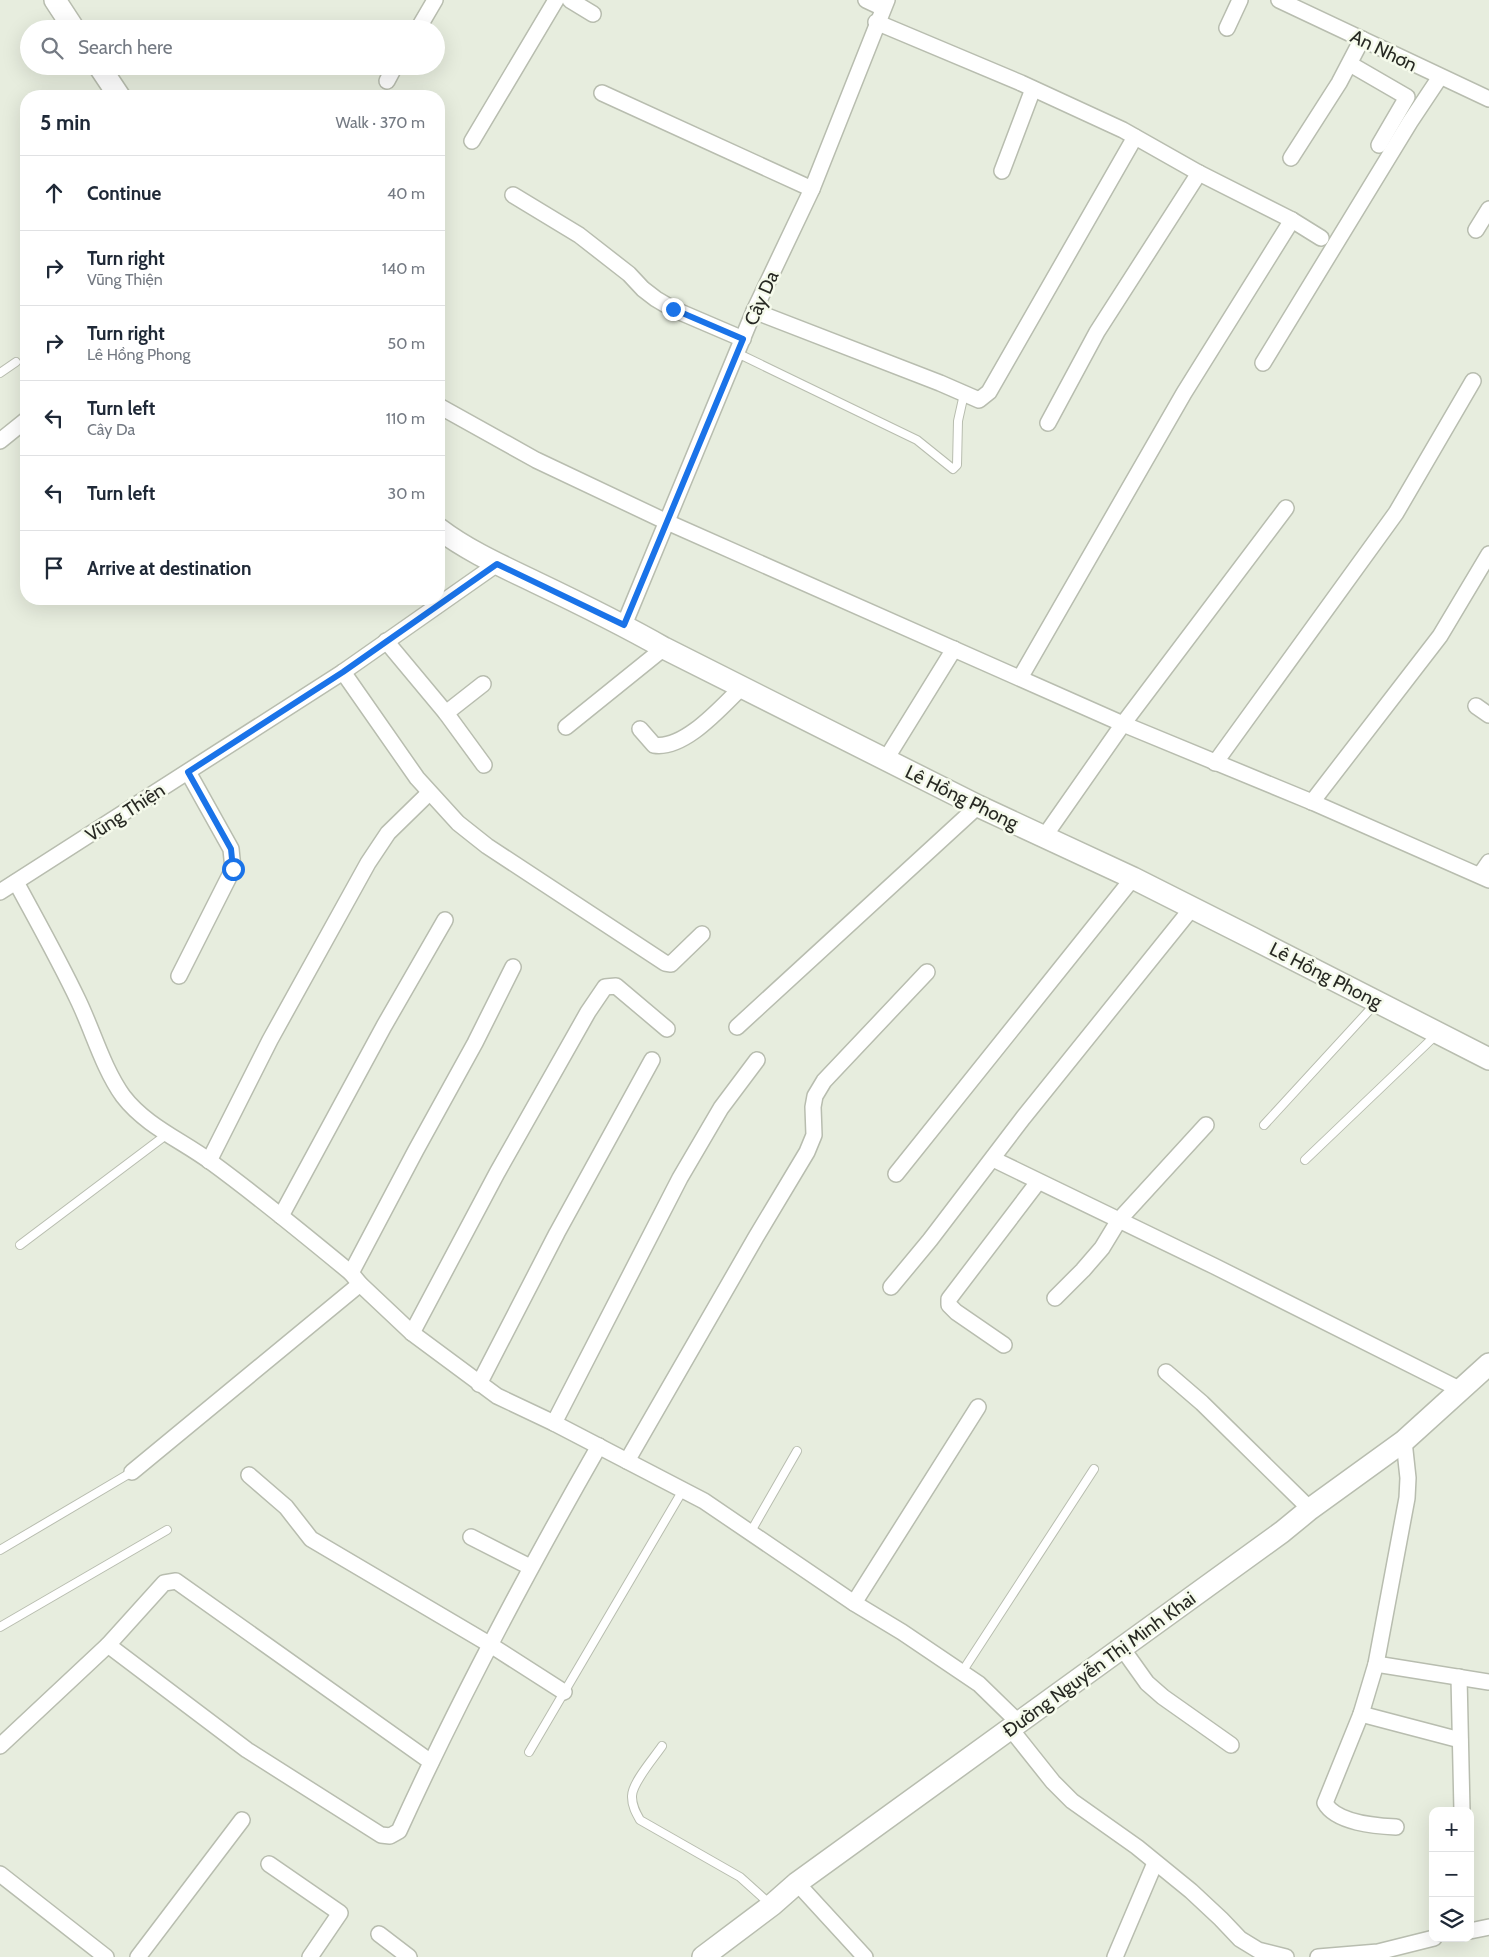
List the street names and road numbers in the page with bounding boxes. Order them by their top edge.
street label: An Nhơn [1347,25,1421,76]
street label: Cây Da [739,267,784,329]
street label: Lê Hồng Phong [902,760,1023,835]
street label: Vũng Thiện [81,778,169,847]
street label: Lê Hồng Phong [1266,937,1386,1014]
street label: Đường Nguyễn Thị Minh Khai [999,1587,1200,1742]

